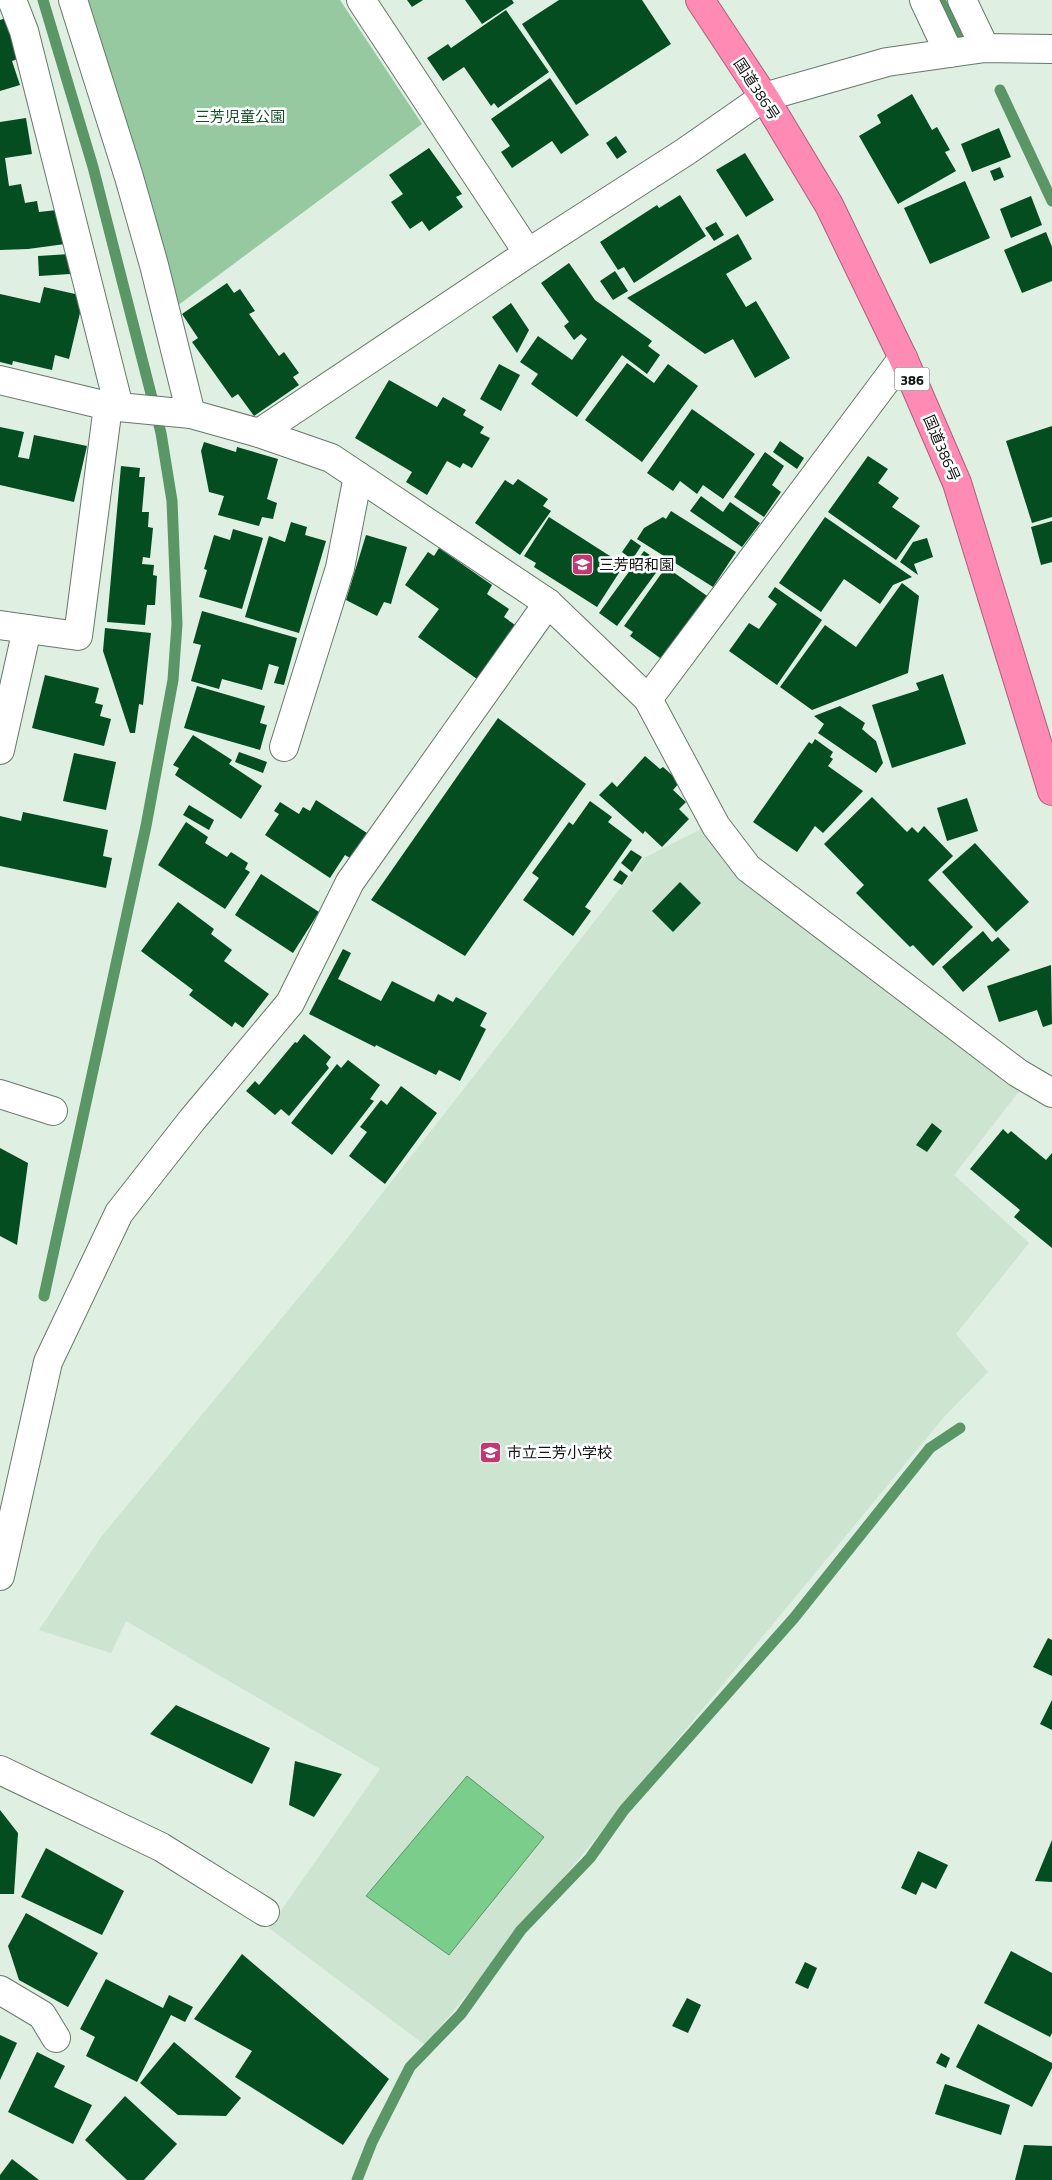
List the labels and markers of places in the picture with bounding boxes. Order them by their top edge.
school or university icon: 三芳昭和園 [571,552,595,576]
place label: 三芳昭和園 [599,553,674,576]
school or university icon: 市立三芳小学校 [479,1440,503,1464]
place label: 市立三芳小学校 [507,1441,612,1464]

